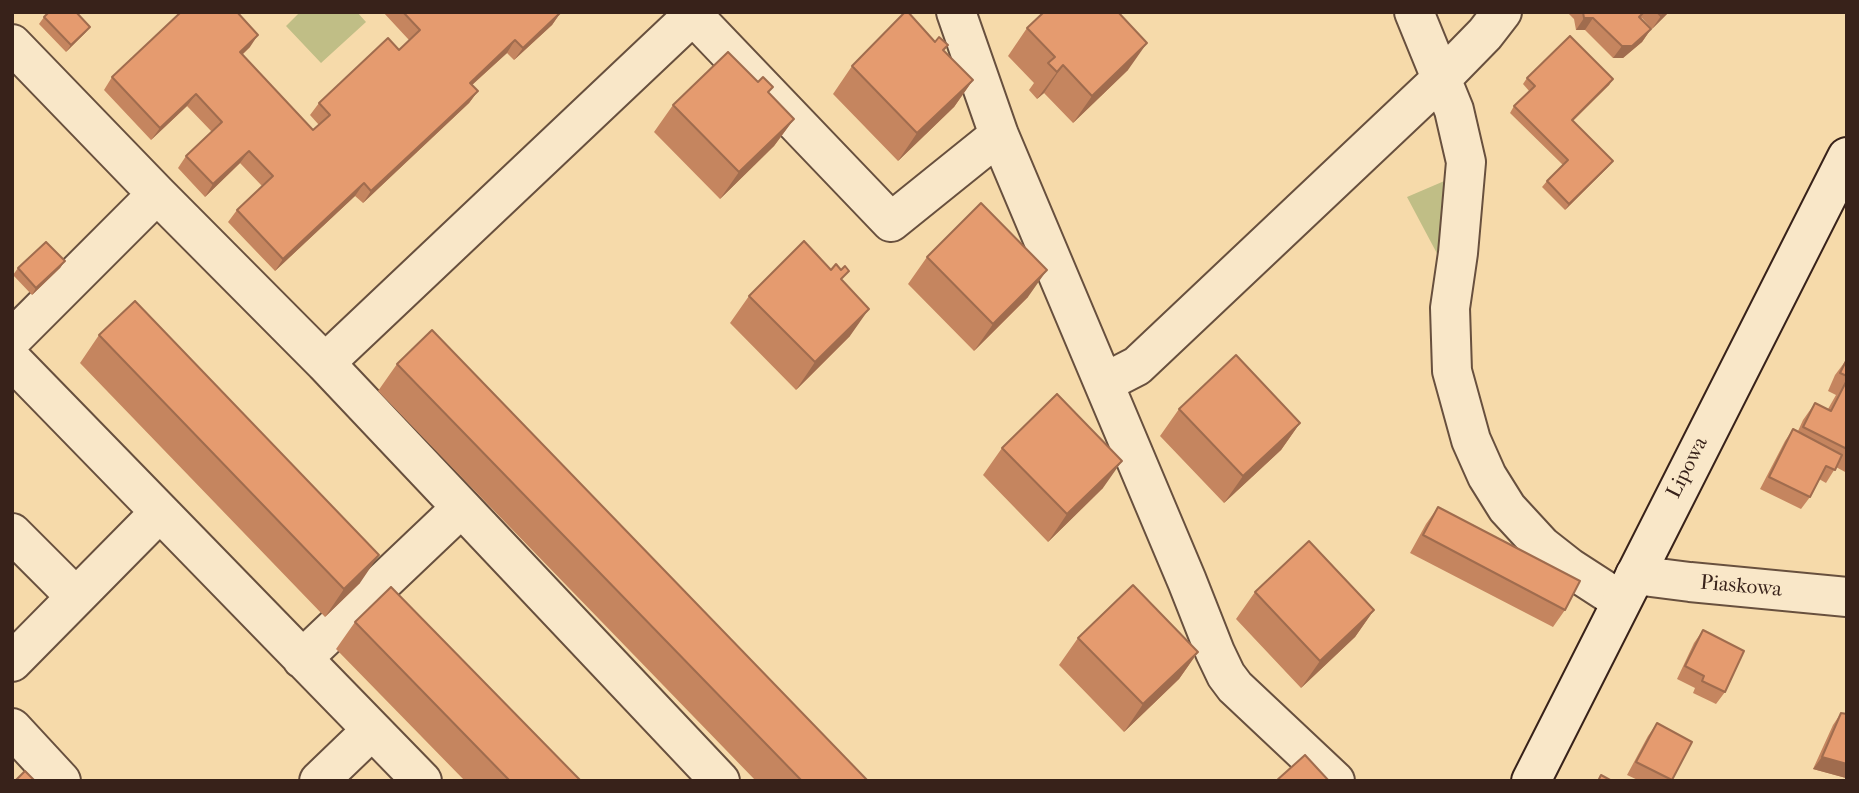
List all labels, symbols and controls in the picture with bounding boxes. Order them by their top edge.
street label: Lipowa [1662,433,1714,503]
street label: Piaskowa [1699,571,1783,603]

